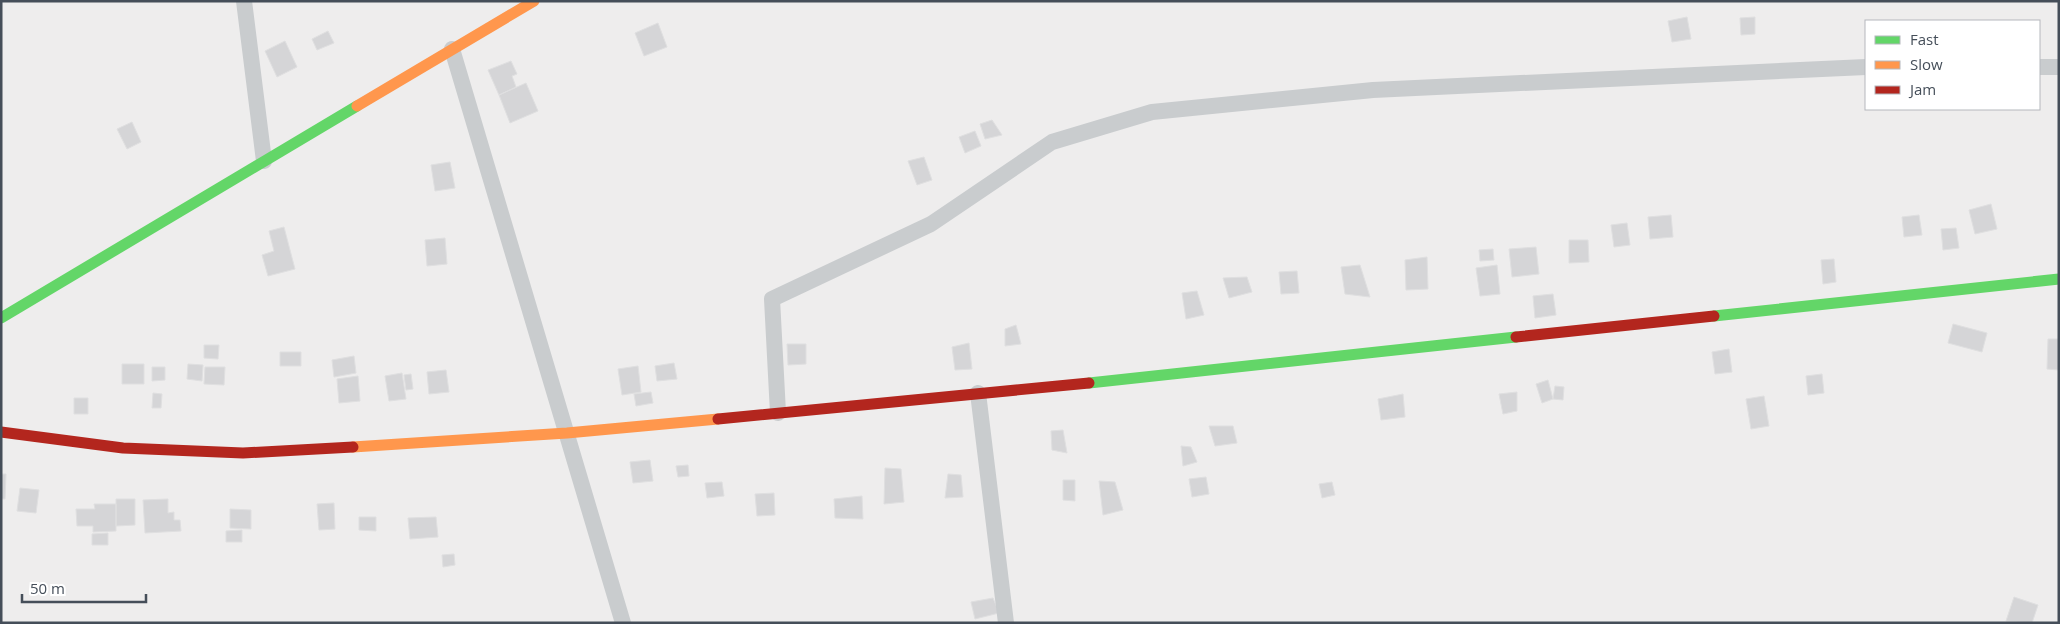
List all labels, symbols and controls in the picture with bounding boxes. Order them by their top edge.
legend [1865,20,2040,110]
text: Fast [1910,29,1939,49]
text: Slow [1910,54,1943,74]
text: Jam [1908,79,1936,99]
scale bar [22,572,146,604]
text: 50 m [30,578,65,598]

